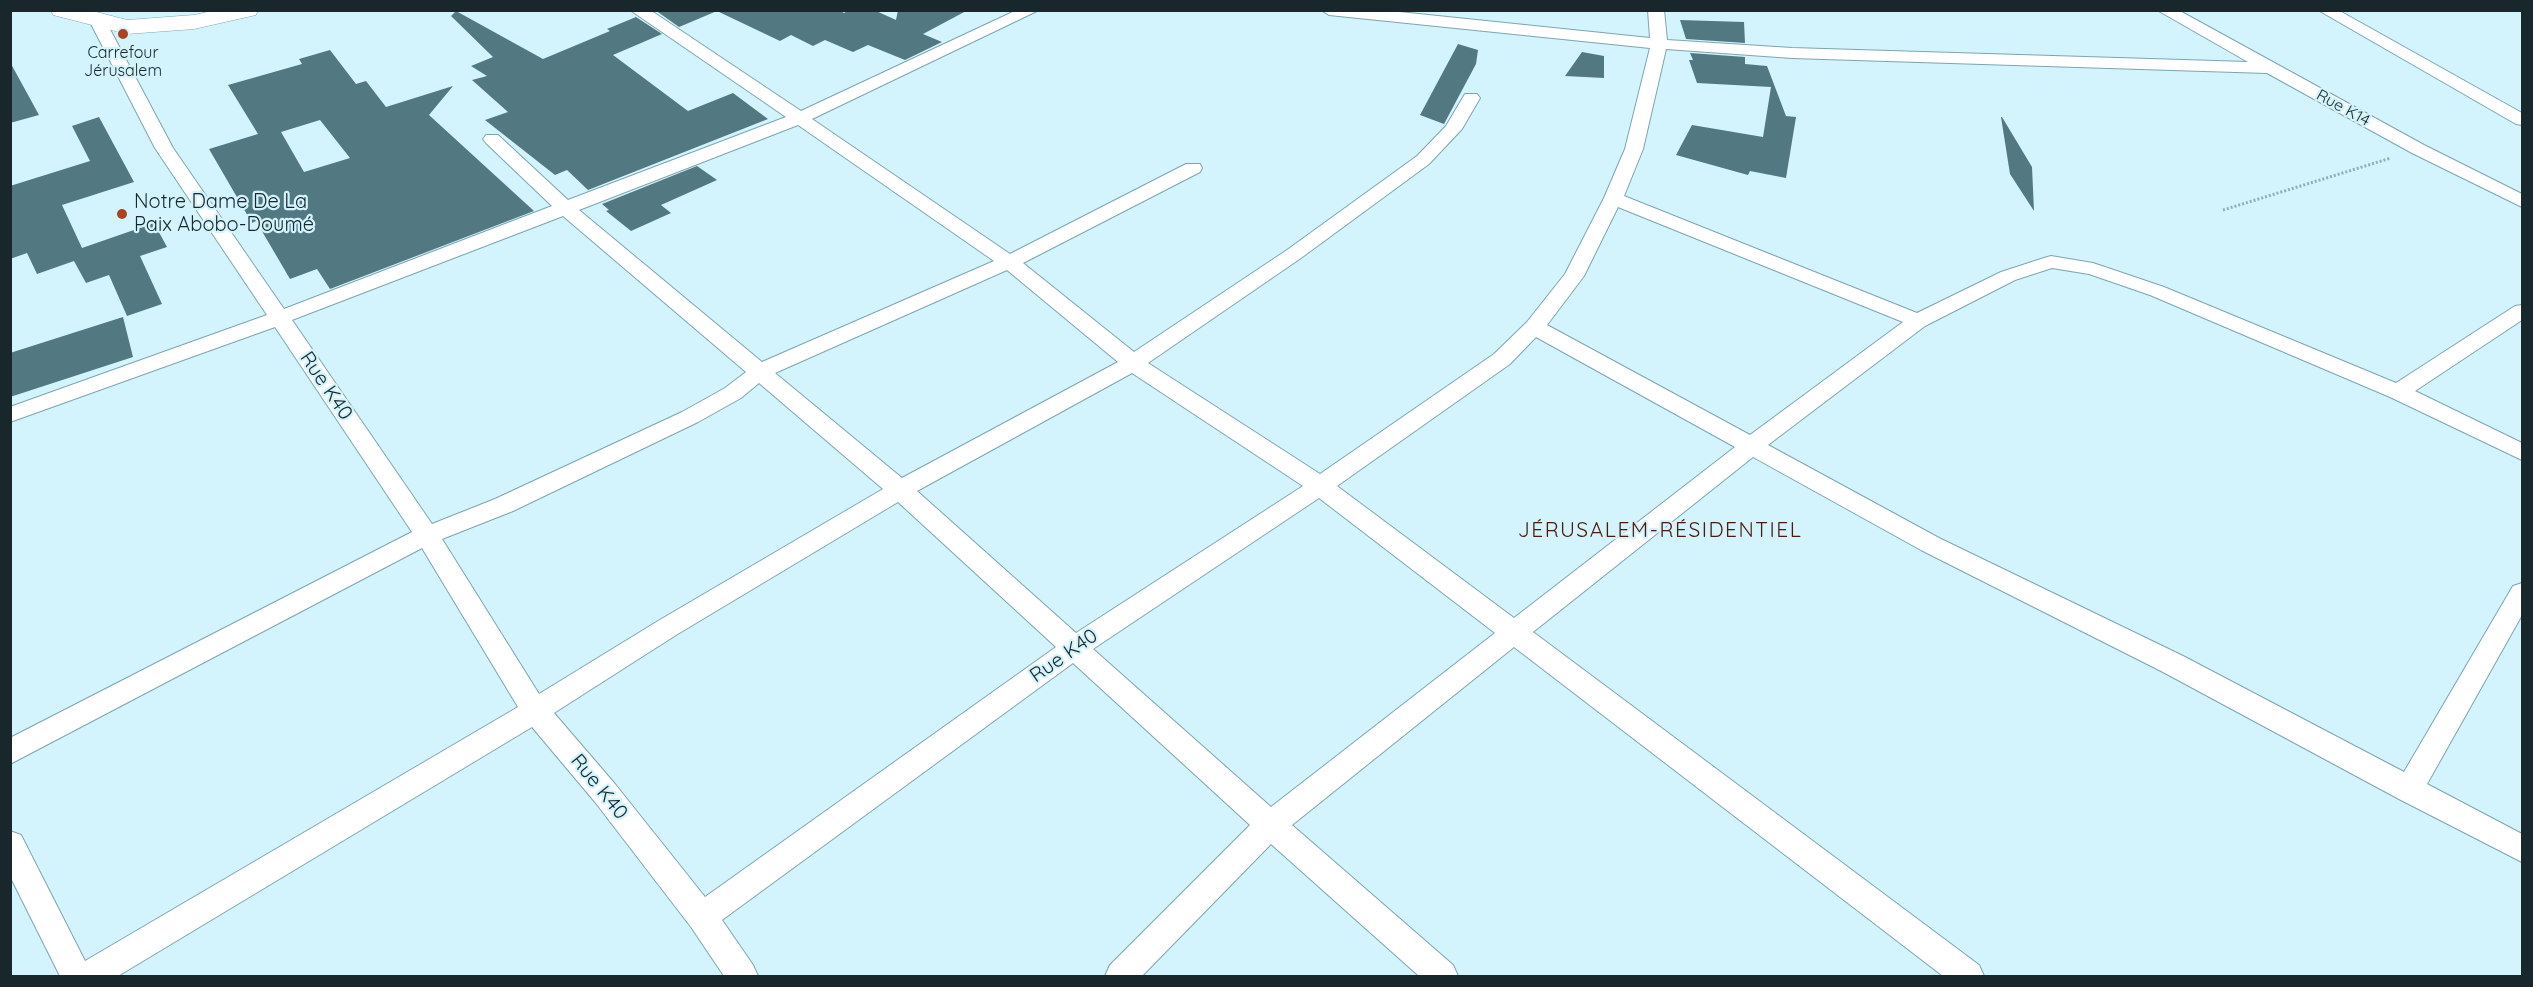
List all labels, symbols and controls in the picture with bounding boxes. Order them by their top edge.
marker: Carrefour Jérusalem [116,27,130,41]
place label: Carrefour Jérusalem [84,43,162,81]
street label: Rue K14 [2313,86,2373,130]
place label: Notre Dame De La Paix Abobo-Doumé [134,190,314,237]
marker: Notre Dame De La Paix Abobo-Doumé [115,207,129,221]
street label: Rue K40 [294,347,358,425]
district label: JÉRUSALEM-RÉSIDENTIEL [1518,518,1802,544]
street label: Rue K40 [1025,624,1103,688]
street label: Rue K40 [565,749,633,825]

